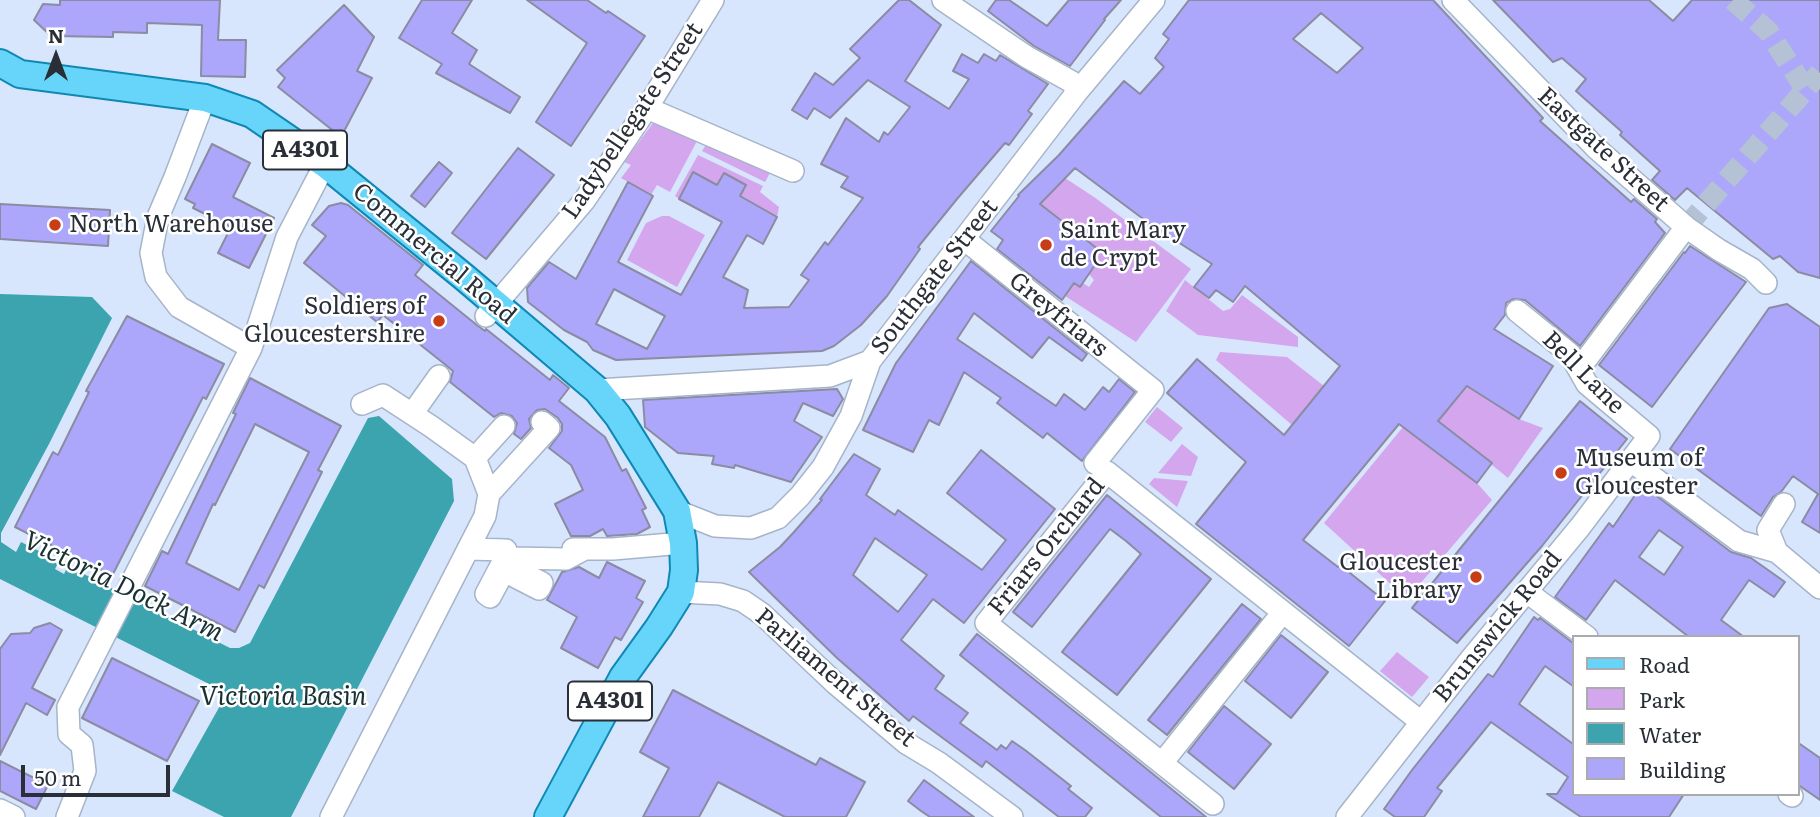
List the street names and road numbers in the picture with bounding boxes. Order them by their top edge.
street label: Ladybellegate Street [556,17,710,225]
street label: Eastgate Street [1531,82,1675,218]
road number: A4301 [263,130,347,169]
street label: Commercial Road [347,177,521,331]
street label: Southgate Street [865,194,1005,360]
street label: Greyfriars [1003,266,1113,364]
street label: Bell Lane [1536,326,1630,420]
street label: Friars Orchard [983,472,1111,622]
street label: Brunswick Road [1428,545,1568,709]
street label: Parliament Street [749,603,921,753]
road number: A4301 [568,681,652,720]

